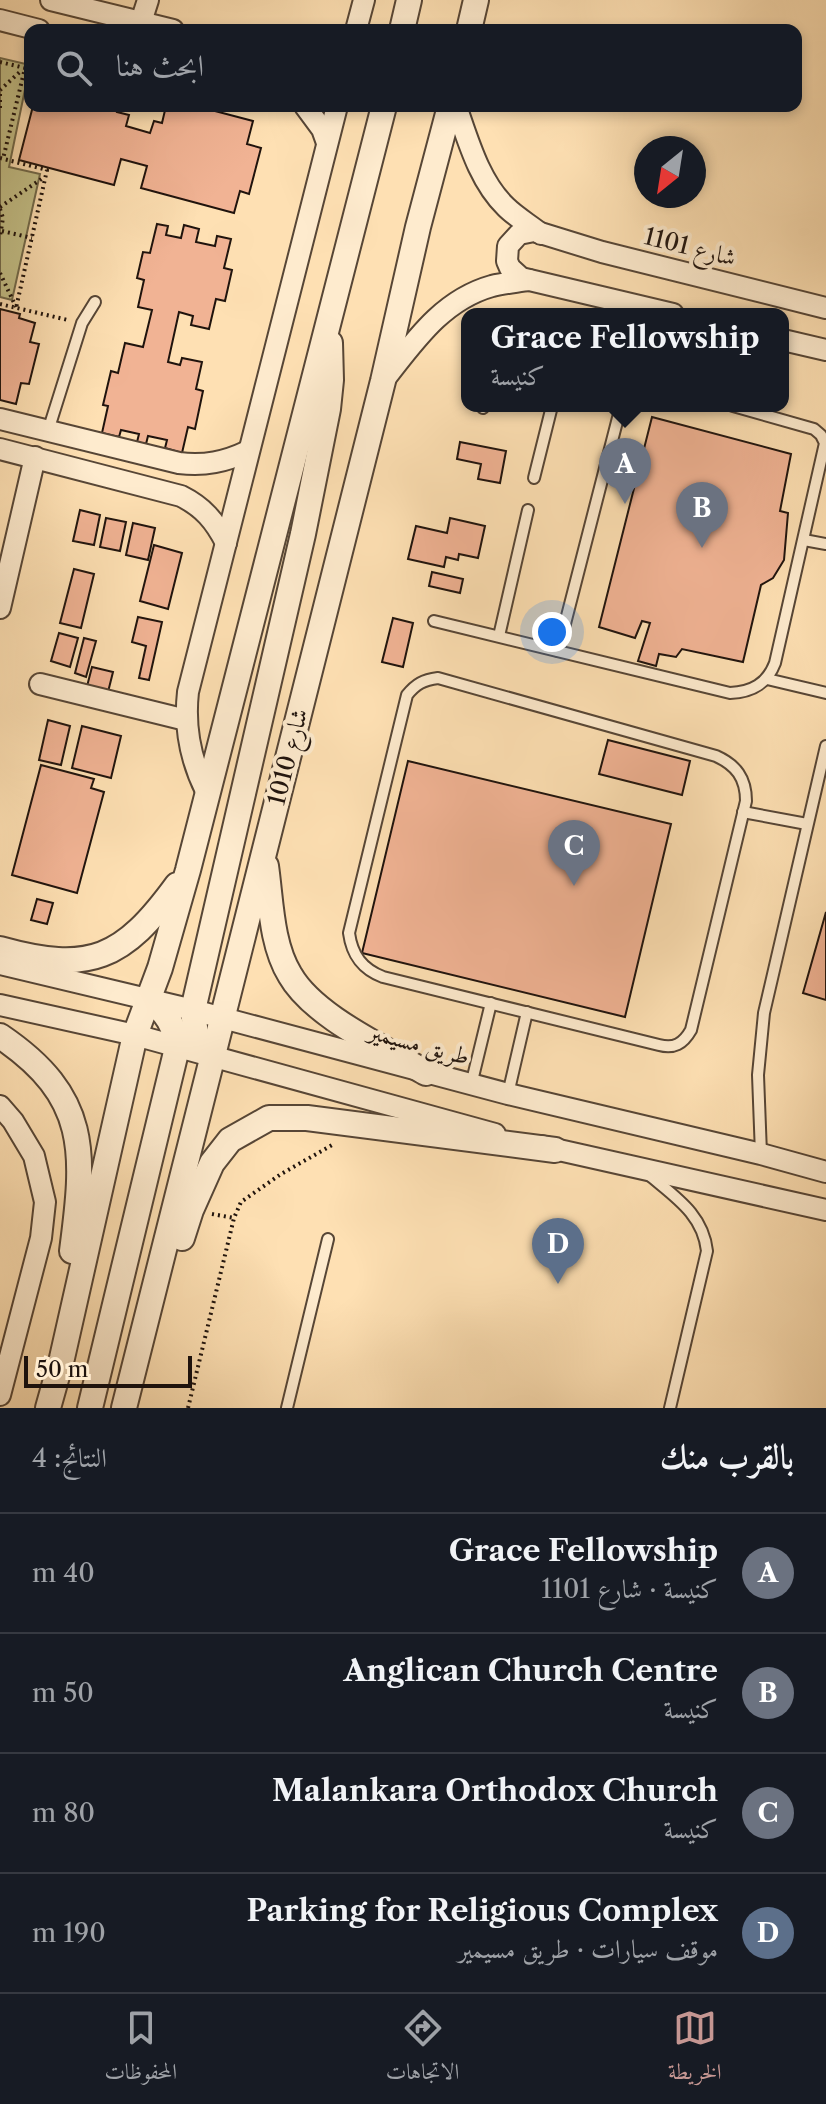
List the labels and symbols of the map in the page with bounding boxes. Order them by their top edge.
north arrow [634,136,706,208]
street label: شارع 1101 [640,221,739,278]
pin: A [599,438,651,504]
pin: B [676,482,728,548]
your location [532,612,572,652]
street label: شارع 1010 [262,706,319,810]
pin: C [548,820,600,886]
street label: طريق مسيمير [362,1015,473,1072]
pin: D [532,1218,584,1284]
scale bar [24,1352,192,1388]

